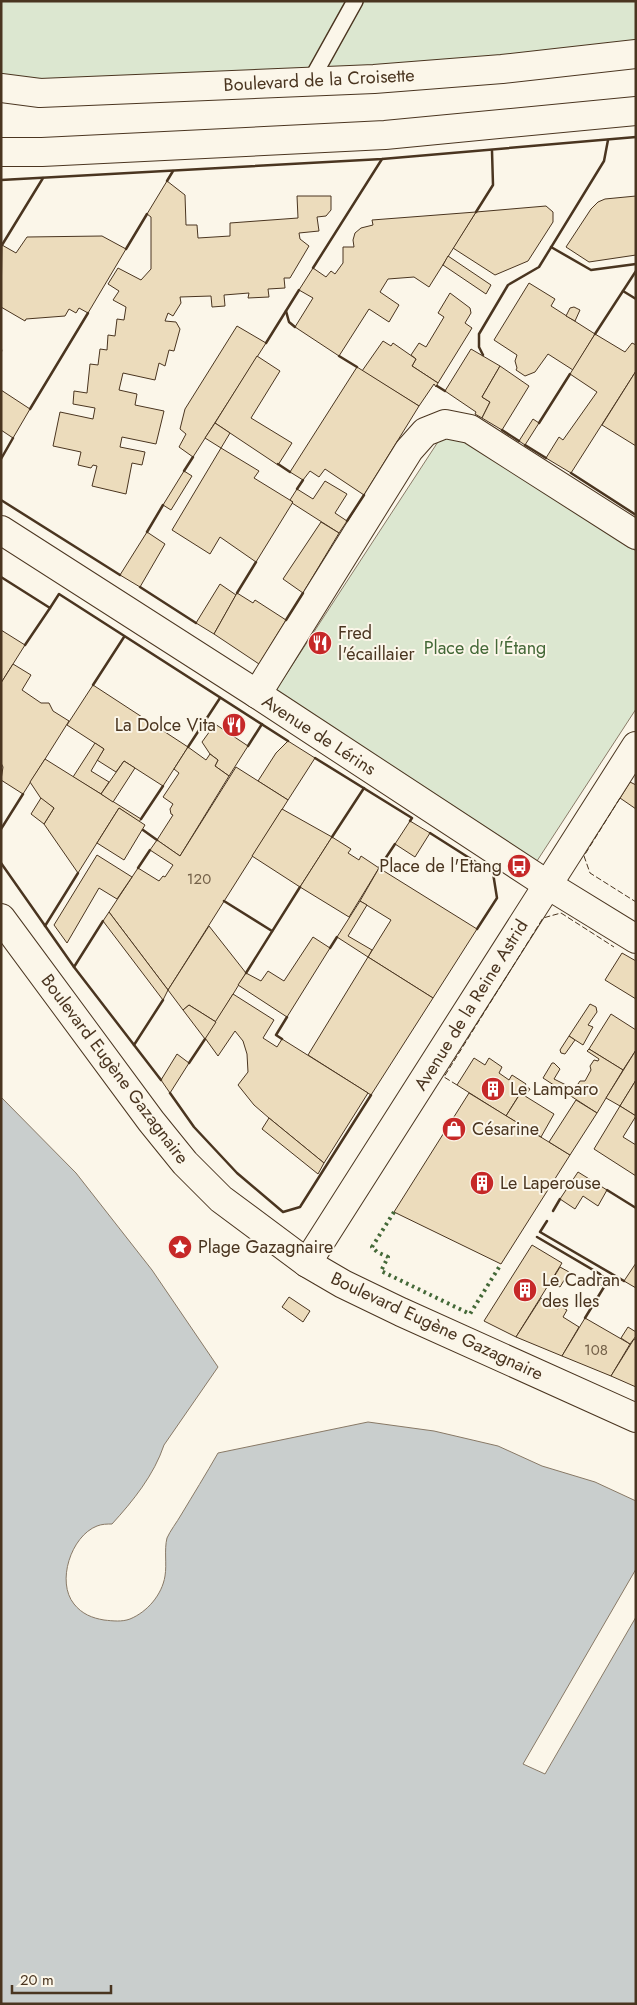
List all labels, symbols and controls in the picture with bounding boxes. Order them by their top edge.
street label: Boulevard de la Croisette [223,62,415,98]
place label: Fred l'écaillaier [338,620,415,667]
restaurant icon: Fred l'écaillaier [307,630,333,656]
park label: Place de l'Étang [424,635,546,661]
street label: Avenue de Lérins [257,688,381,782]
place label: La Dolce Vita [115,712,216,738]
restaurant icon: La Dolce Vita [221,712,247,738]
place label: Place de l'Etang [379,853,502,879]
bus stop icon: Place de l'Etang [506,853,532,879]
house number: 120 [187,868,211,890]
street label: Avenue de la Reine Astrid [408,914,534,1096]
street label: Boulevard Eugène Gazagnaire [35,969,195,1169]
building icon: Le Lamparo [480,1076,506,1102]
place label: Le Lamparo [510,1076,598,1102]
shop icon: Césarine [441,1116,467,1142]
place label: Césarine [472,1116,539,1142]
building icon: Le Laperouse [469,1170,495,1196]
place label: Le Laperouse [500,1170,601,1196]
place icon: Plage Gazagnaire [167,1234,193,1260]
place label: Plage Gazagnaire [198,1234,333,1260]
street label: Boulevard Eugène Gazagnaire [327,1265,547,1387]
place label: Le Cadran des Iles [542,1267,620,1314]
building icon: Le Cadran des Iles [512,1277,538,1303]
house number: 108 [584,1339,608,1361]
scale bar [12,1962,111,1994]
text: 20 m [20,1969,54,1991]

